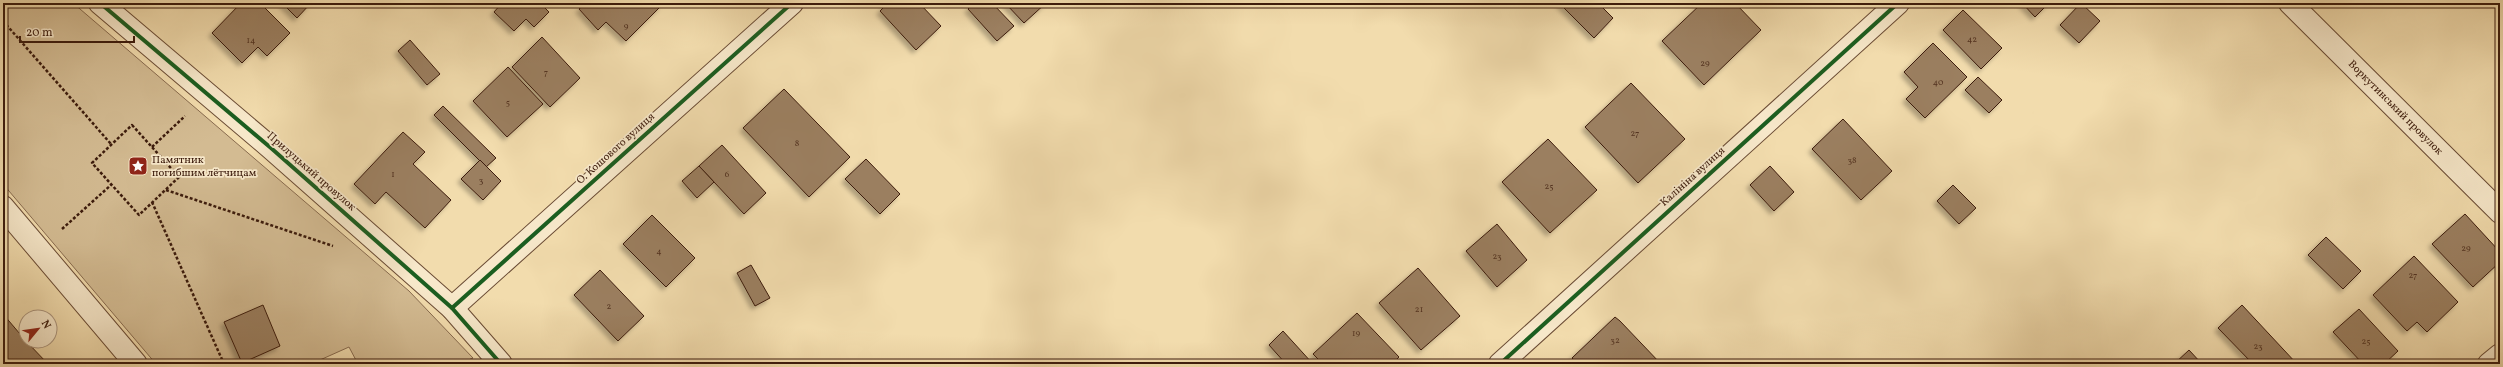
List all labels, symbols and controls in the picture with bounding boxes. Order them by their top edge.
scale bar [20,18,134,44]
house number: 9 [624,20,629,33]
text: 20 m [26,25,53,41]
house number: 42 [1967,33,1977,46]
house number: 14 [247,34,255,47]
house number: 29 [1700,57,1710,70]
street label: Воркутинський провулок [2344,57,2446,159]
house number: 7 [544,66,548,79]
house number: 40 [1933,76,1944,89]
house number: 5 [506,96,510,109]
street label: О. Кошового вулиця [574,110,659,188]
house number: 27 [1631,127,1639,140]
street label: Прилуцький провулок [263,129,359,215]
house number: 8 [795,137,800,150]
street label: Калініна вулиця [1657,144,1729,210]
place label: Памятник погибшим лётчицам [152,153,257,181]
house number: 38 [1847,154,1857,167]
place icon: Памятник погибшим лётчицам [127,155,149,177]
house number: 1 [391,168,395,181]
house number: 6 [725,168,730,181]
house number: 3 [479,174,484,187]
house number: 25 [1544,180,1554,193]
house number: 29 [2461,242,2471,255]
house number: 4 [656,245,662,258]
house number: 23 [1492,250,1502,263]
house number: 27 [2409,269,2417,282]
house number: 2 [607,300,612,313]
house number: 21 [1415,303,1423,316]
north arrow [18,309,58,349]
text: N [37,318,54,332]
house number: 19 [1352,327,1360,340]
house number: 32 [1610,334,1620,347]
house number: 25 [2361,335,2371,348]
house number: 23 [2253,340,2263,353]

